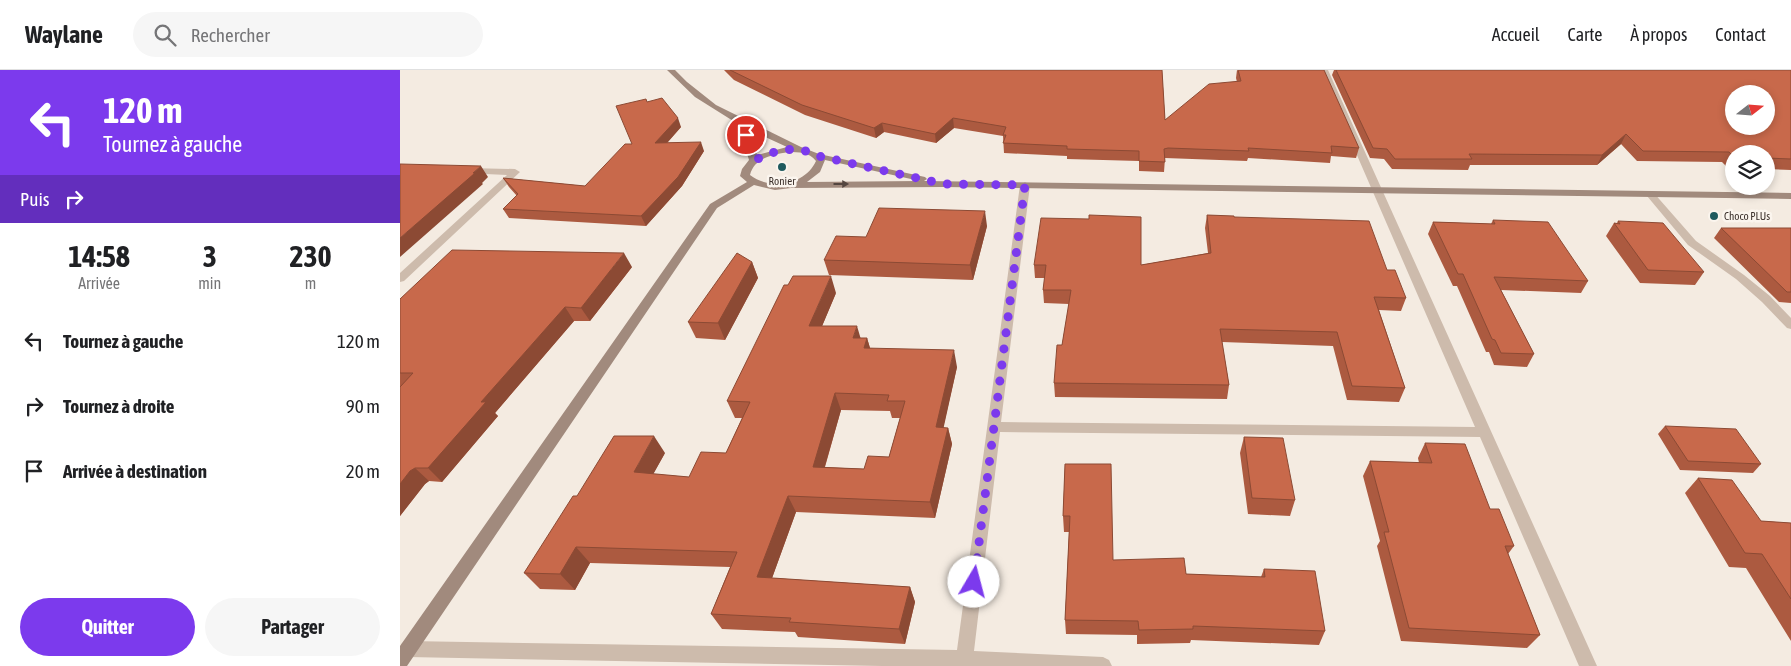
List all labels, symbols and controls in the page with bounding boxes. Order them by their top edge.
search box [133,12,483,57]
text: Waylane [25,21,103,48]
icon: search [151,21,179,49]
text: Rechercher [191,24,270,46]
text: Accueil [1492,24,1540,45]
text: Carte [1568,24,1602,45]
text: À propos [1630,24,1687,45]
text: Contact [1715,24,1766,45]
north arrow [1725,85,1775,135]
map controls [1725,85,1775,195]
icon: left [20,90,85,155]
text: 120 m [103,90,182,130]
pin [725,114,767,156]
icon: arrive [732,121,760,149]
text: Tournez à gauche [103,131,242,157]
button: layers [1725,145,1775,195]
marker: Ronier [776,161,788,173]
place label: Ronier [769,175,796,187]
one-way arrow [833,180,849,188]
icon: right [60,185,88,213]
text: Puis [20,188,50,210]
marker: Choco PLUs [1708,210,1720,222]
place label: Choco PLUs [1724,210,1770,222]
text: 14:58 [68,239,130,273]
text: 3 [203,239,217,273]
text: 230 [289,239,332,273]
text: Arrivée [78,274,120,292]
text: min [198,274,221,292]
text: m [305,274,316,292]
icon: left [20,327,48,355]
text: Tournez à gauche [63,330,183,352]
text: 120 m [337,330,380,352]
icon: right [20,392,48,420]
text: Tournez à droite [63,395,174,417]
text: 90 m [346,395,380,417]
icon: arrive [20,457,48,485]
text: Arrivée à destination [63,460,207,482]
text: 20 m [346,460,380,482]
position arrow [947,555,999,607]
button: Quitter [20,598,195,656]
button: Partager [205,598,380,656]

